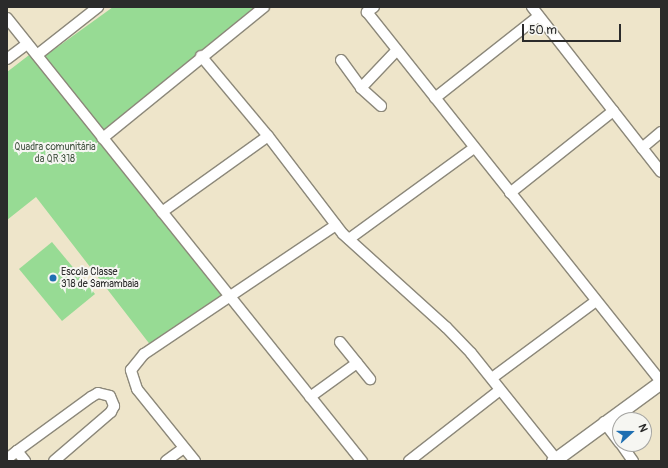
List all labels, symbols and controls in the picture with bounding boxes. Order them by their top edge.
scale bar [524,16,623,42]
text: 50 m [529,23,557,38]
park label: Quadra comunitária da QR 318 [14,141,96,164]
place label: Escola Classe 318 de Samambaia [61,266,139,290]
marker: Escola Classe 318 de Samambaia [48,273,58,283]
north arrow [612,412,652,452]
text: N [635,422,650,434]

